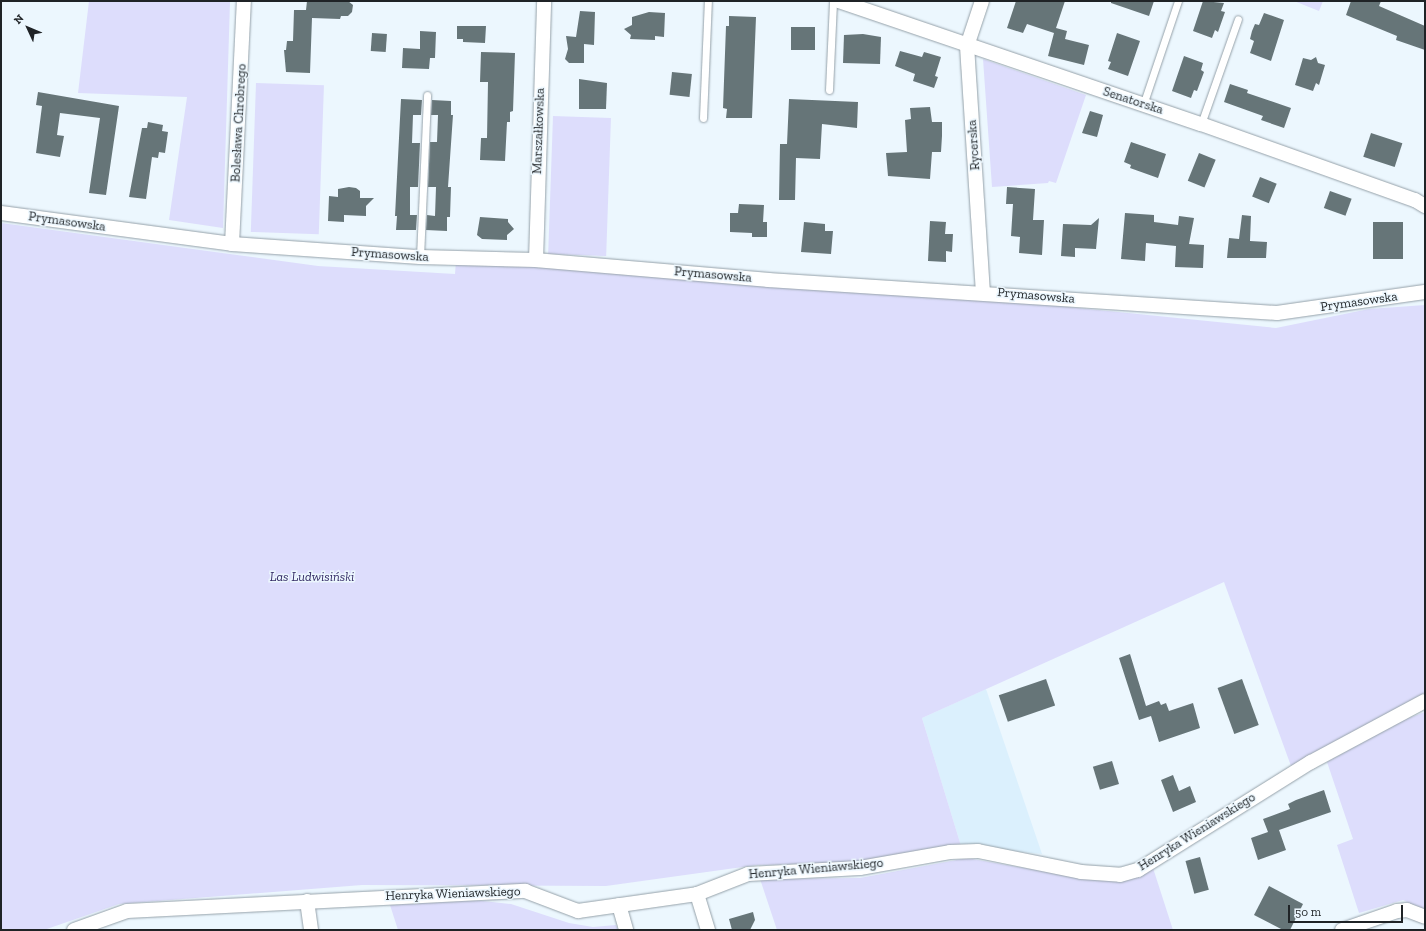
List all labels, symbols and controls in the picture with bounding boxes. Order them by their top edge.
north arrow [8,8,48,48]
text: N [11,12,27,27]
street label: Bolesława Chrobrego [228,63,250,183]
street label: Senatorska [1101,84,1165,118]
street label: Marszałkowska [530,88,548,174]
street label: Rycerska [964,119,984,171]
street label: Prymasowska [27,209,107,235]
street label: Prymasowska [351,245,429,265]
street label: Prymasowska [674,264,752,286]
street label: Prymasowska [997,285,1075,307]
street label: Prymasowska [1319,289,1399,315]
park label: Las Ludwisiński [270,569,354,585]
street label: Henryka Wieniawskiego [1135,789,1259,875]
street label: Henryka Wieniawskiego [748,855,884,883]
street label: Henryka Wieniawskiego [385,884,521,904]
scale bar [1290,897,1405,923]
text: 50 m [1295,905,1321,919]

